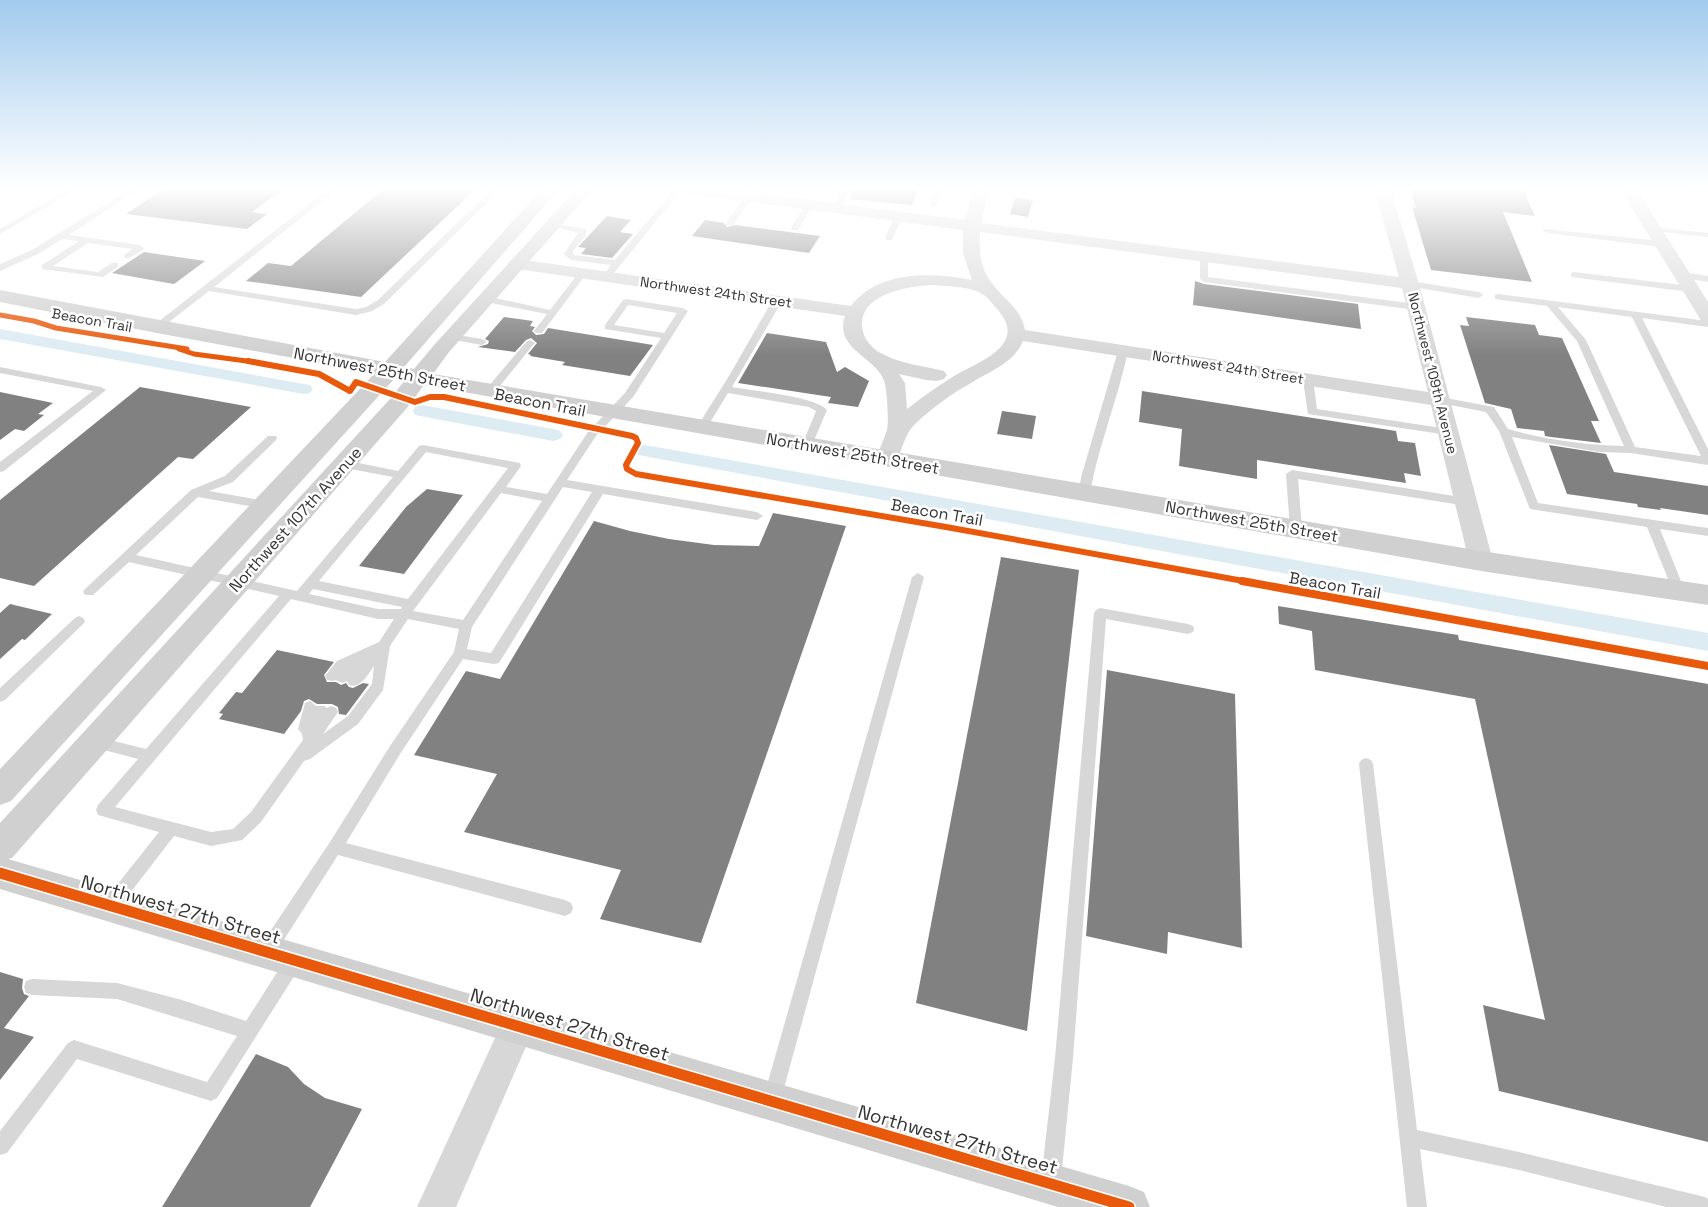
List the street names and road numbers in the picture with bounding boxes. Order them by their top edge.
street label: Northwest 24th Street [639,272,793,312]
street label: Northwest 109th Avenue [1404,290,1462,456]
street label: Beacon Trail [50,304,134,336]
street label: Northwest 25th Street [292,342,468,396]
street label: Northwest 24th Street [1151,346,1305,388]
street label: Beacon Trail [492,383,588,422]
street label: Northwest 25th Street [765,428,941,479]
street label: Northwest 107th Avenue [224,442,366,596]
street label: Beacon Trail [889,494,985,531]
street label: Northwest 25th Street [1164,496,1340,547]
street label: Beacon Trail [1287,567,1383,604]
street label: Northwest 27th Street [78,869,284,950]
street label: Northwest 27th Street [467,982,672,1067]
street label: Northwest 27th Street [855,1099,1061,1180]

